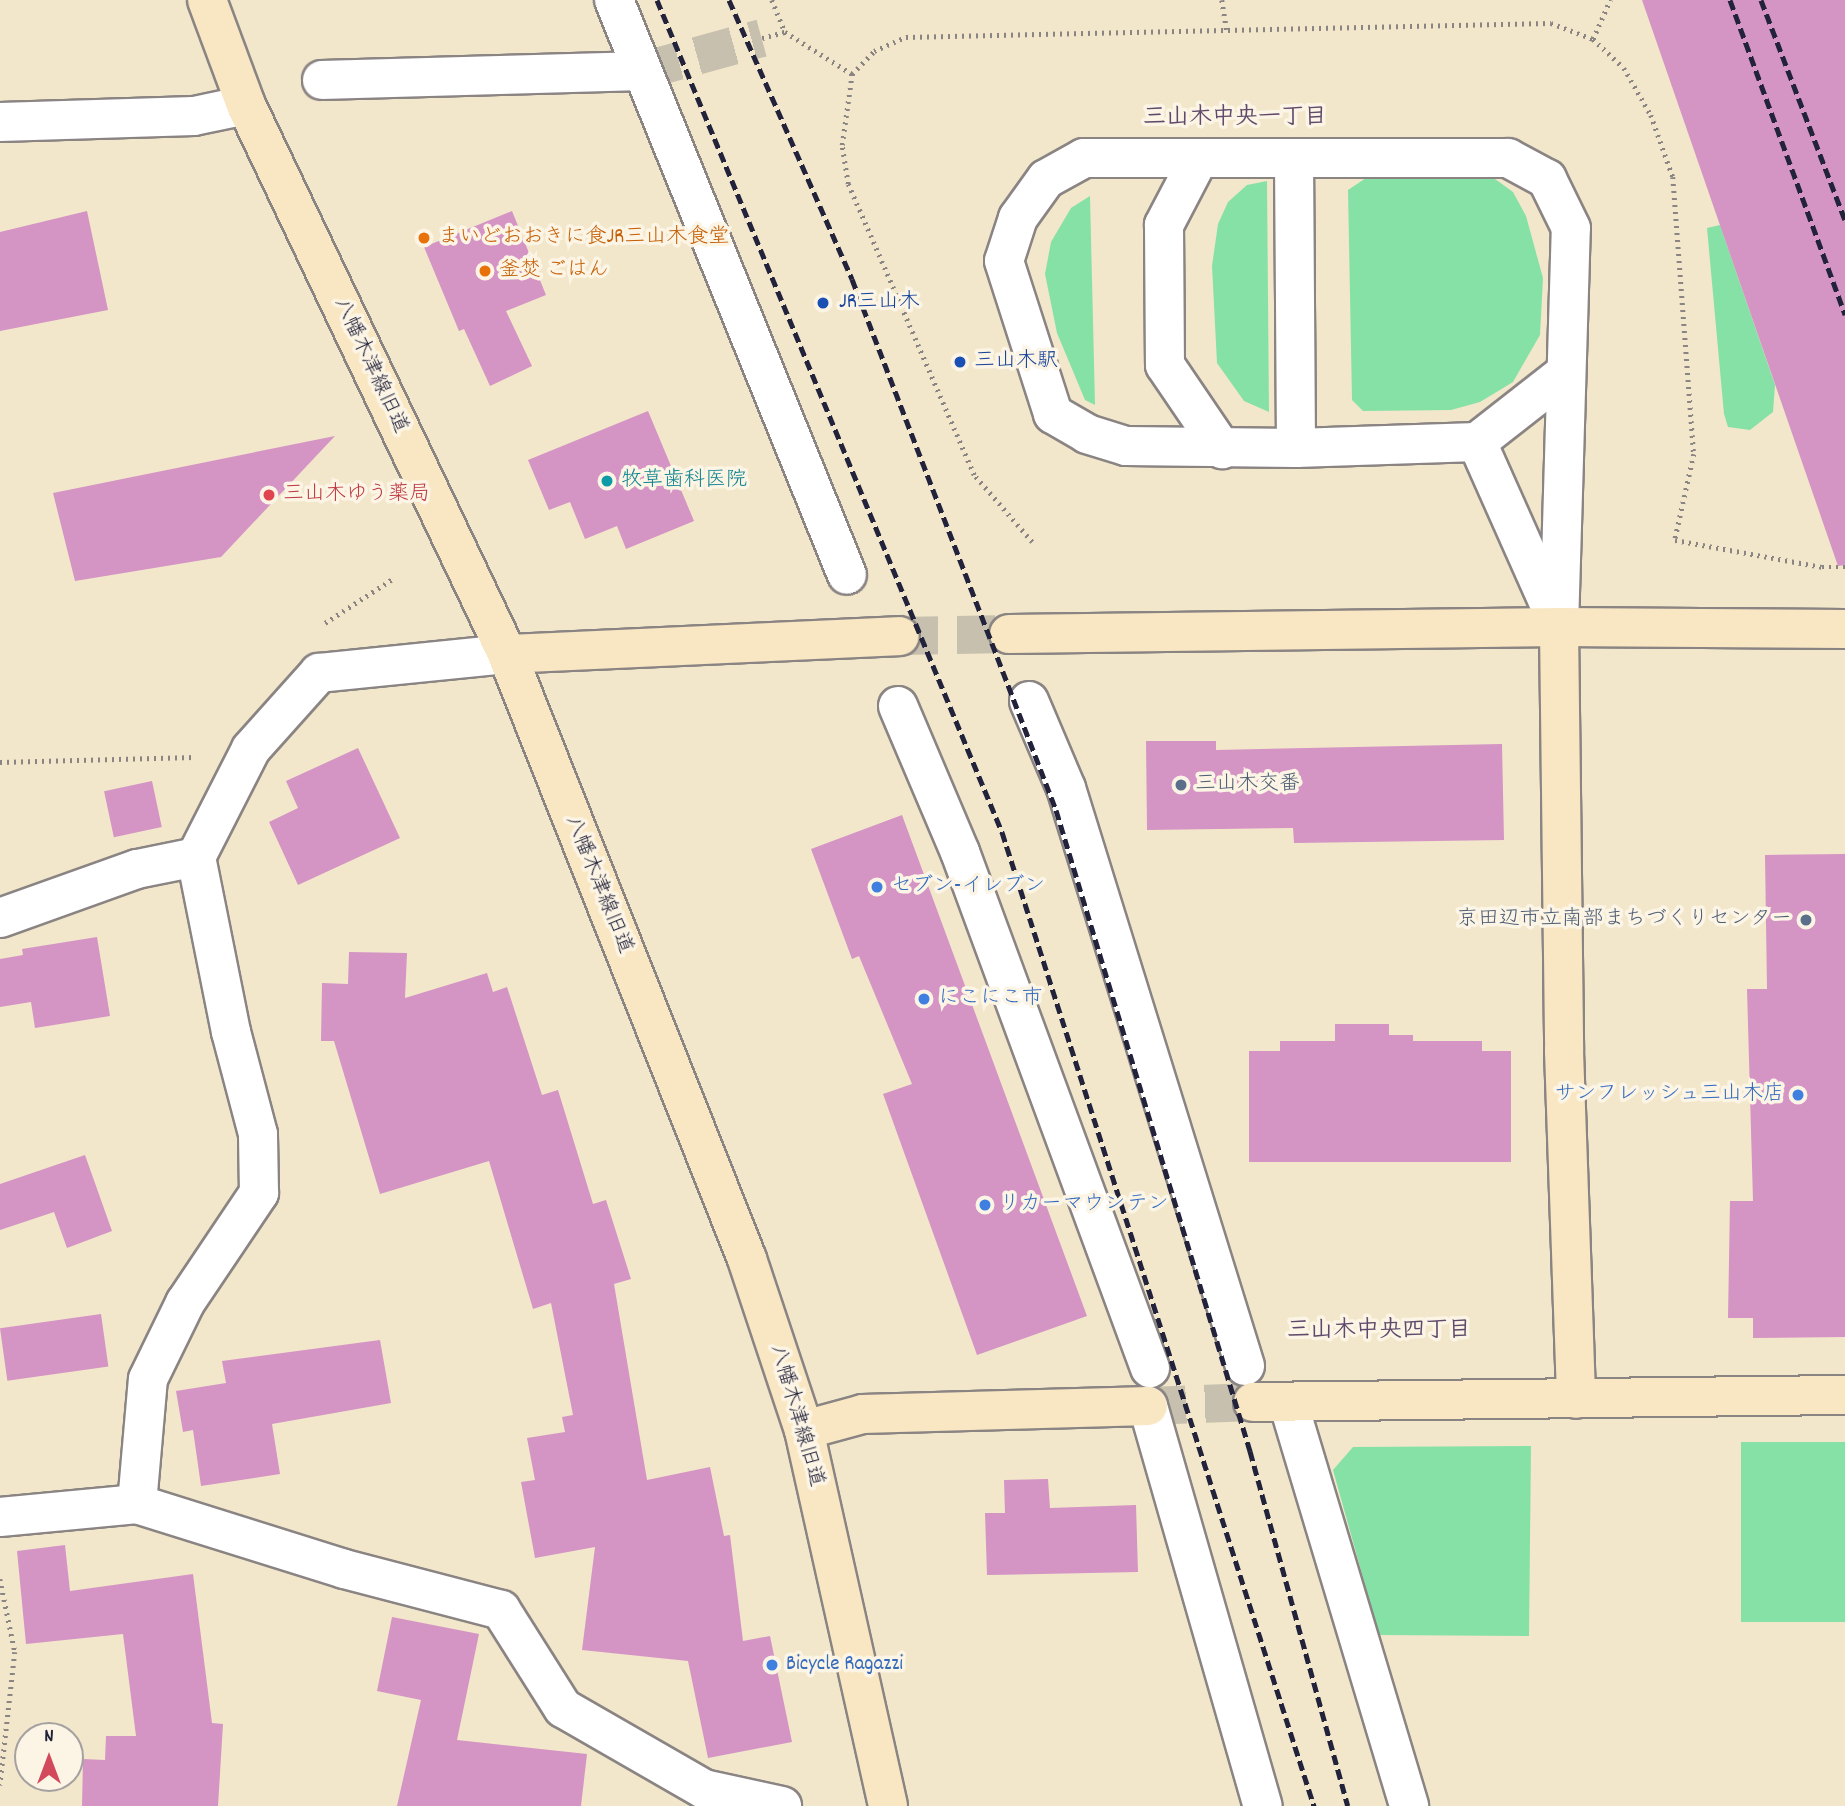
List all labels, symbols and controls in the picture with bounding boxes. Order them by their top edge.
district label: 三山木中央一丁目 [1143,105,1327,133]
place label: まいどおおきに食JR三山木食堂 [438,225,729,251]
marker: まいどおおきに食JR三山木食堂 [416,230,432,246]
place label: 釜焚 ごはん [499,258,609,284]
marker: 釜焚 ごはん [477,263,493,279]
place label: JR三山木 [839,290,920,316]
marker: JR三山木 [813,293,833,313]
street label: 八幡木津線旧道 [328,294,412,438]
place label: 三山木駅 [974,349,1058,375]
marker: 三山木駅 [952,354,968,370]
place label: 牧草歯科医院 [621,468,747,494]
marker: 牧草歯科医院 [599,473,615,489]
place label: 三山木ゆう薬局 [283,482,430,508]
marker: 三山木ゆう薬局 [261,487,277,503]
place label: 三山木交番 [1195,772,1300,798]
marker: 三山木交番 [1173,777,1189,793]
street label: 八幡木津線旧道 [559,812,637,958]
place label: セブン-イレブン [891,874,1045,900]
marker: セブン-イレブン [869,879,885,895]
place label: 京田辺市立南部まちづくりセンター [1456,907,1792,933]
marker: 京田辺市立南部まちづくりセンター [1798,912,1814,928]
place label: にこにこ市 [938,986,1043,1012]
marker: にこにこ市 [916,991,932,1007]
place label: サンフレッシュ三山木店 [1553,1082,1784,1108]
marker: サンフレッシュ三山木店 [1790,1087,1806,1103]
place label: リカーマウンテン [999,1192,1167,1218]
marker: リカーマウンテン [977,1197,993,1213]
district label: 三山木中央四丁目 [1287,1318,1471,1346]
street label: 八幡木津線旧道 [764,1342,828,1490]
place label: Bicycle Ragazzi [786,1652,903,1678]
marker: Bicycle Ragazzi [764,1657,780,1673]
north arrow [14,1722,84,1792]
text: N [44,1724,54,1751]

